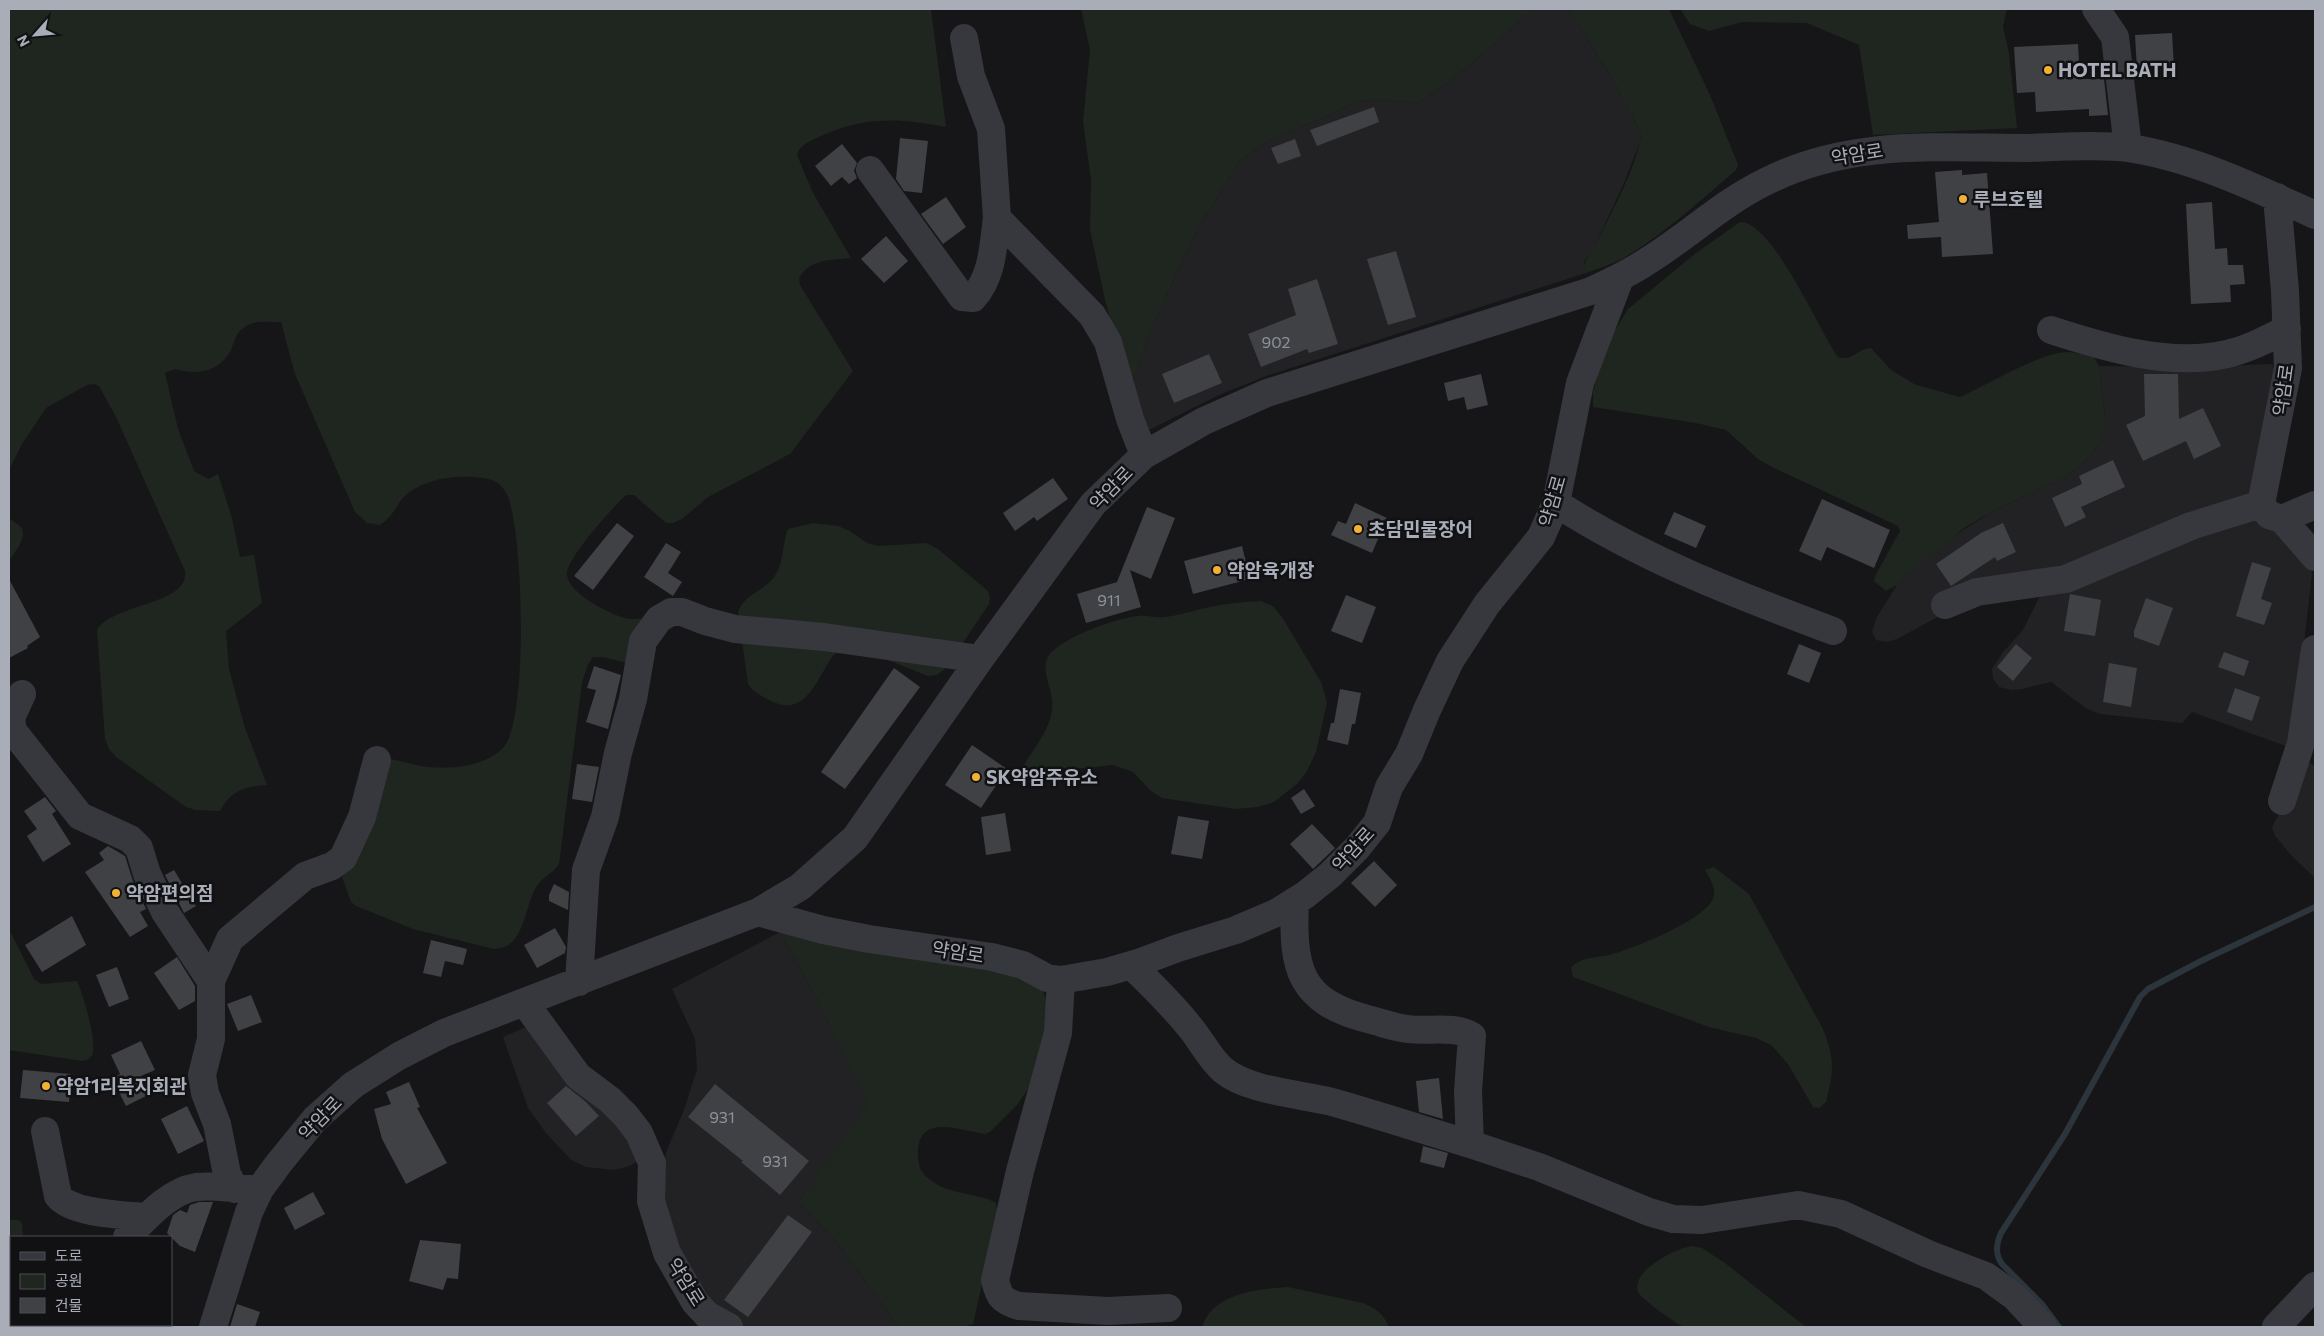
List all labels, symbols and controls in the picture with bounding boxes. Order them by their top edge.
north arrow [10,10,60,60]
text: N [13,33,33,50]
place label: HOTEL BATH [2058,58,2177,81]
marker: HOTEL BATH [2042,64,2054,76]
street label: 약암로 [1829,138,1885,169]
place label: 루브호텔 [1973,187,2043,210]
marker: 루브호텔 [1957,193,1969,205]
house number: 902 [1262,332,1291,351]
street label: 약암로 [2267,362,2298,418]
street label: 약암로 [1084,461,1137,515]
street label: 약암로 [1533,472,1570,529]
place label: 초담민물장어 [1368,517,1473,540]
marker: 초담민물장어 [1352,523,1364,535]
place label: 약암육개장 [1227,558,1314,581]
marker: 약암육개장 [1211,564,1223,576]
house number: 911 [1097,590,1121,609]
place label: SK약암주유소 [986,765,1098,788]
marker: SK약암주유소 [970,771,982,783]
street label: 약암로 [1327,821,1379,876]
place label: 약암편의점 [126,881,213,904]
marker: 약암편의점 [110,887,122,899]
street label: 약암로 [930,936,986,967]
place label: 약암1리복지회관 [56,1074,187,1097]
marker: 약암1리복지회관 [40,1080,52,1092]
street label: 약암로 [293,1091,346,1145]
house number: 931 [709,1107,735,1126]
house number: 931 [762,1151,788,1170]
legend [10,1236,172,1326]
text: 도로 [55,1246,83,1264]
street label: 약암로 [663,1253,710,1310]
text: 공원 [55,1271,83,1289]
text: 건물 [55,1296,83,1314]

